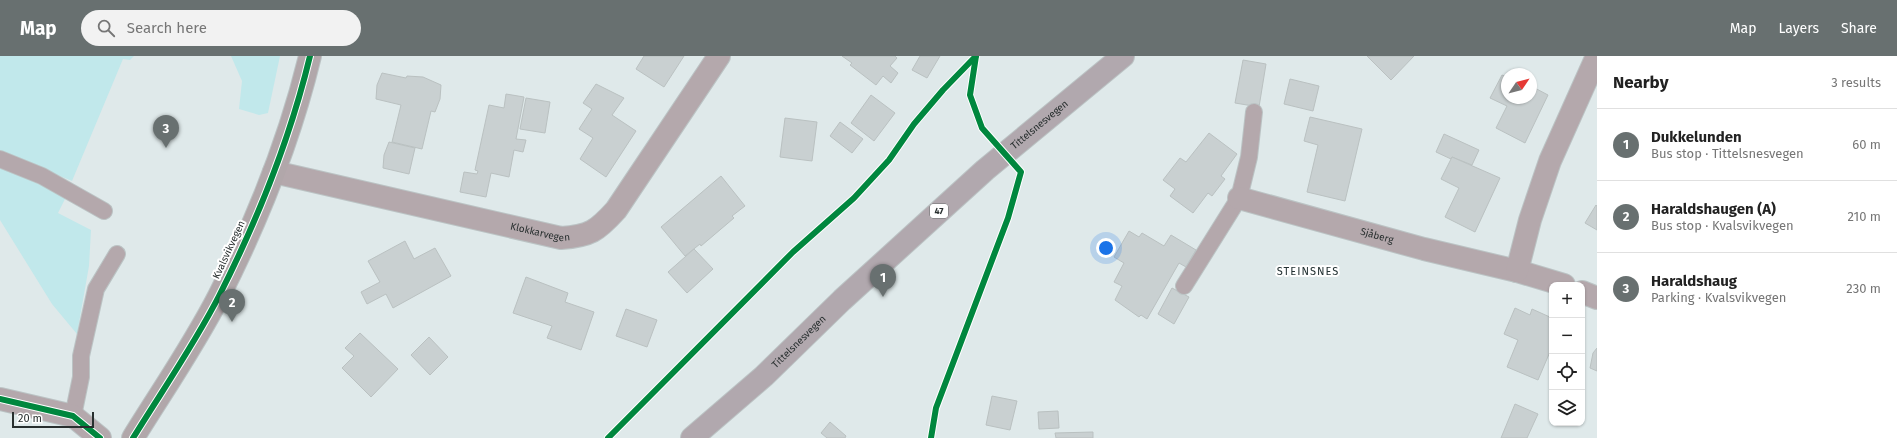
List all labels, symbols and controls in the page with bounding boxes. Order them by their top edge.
search box [81,10,361,46]
text: Map [20,17,57,40]
icon: search [95,17,117,39]
text: Search here [127,19,207,37]
text: Map [1730,20,1756,37]
text: Layers [1778,20,1819,37]
text: Share [1841,20,1877,37]
north arrow [1501,68,1537,104]
text: Nearby [1613,72,1668,93]
text: 3 results [1831,75,1881,90]
street label: Tittelsnesvegen [1009,98,1071,152]
pin: 3 [153,115,179,148]
text: Dukkelunden [1651,128,1742,146]
text: 1 [1623,137,1629,152]
text: 60 m [1852,137,1881,152]
text: Bus stop · Tittelsnesvegen [1651,146,1804,161]
text: Haraldshaugen (A) [1651,200,1776,218]
road number: 47 [930,204,948,218]
text: 2 [1623,209,1629,224]
text: 210 m [1847,209,1881,224]
text: Bus stop · Kvalsvikvegen [1651,218,1794,233]
street label: Kvalsvikvegen [210,219,248,281]
street label: Klokkarvegen [509,221,571,244]
street label: Sjåberg [1359,226,1396,247]
your location [1096,238,1116,258]
pin: 1 [870,264,896,297]
district label: STEINSNES [1277,265,1339,278]
text: Haraldshaug [1651,272,1737,290]
text: 3 [1623,281,1629,296]
text: 230 m [1846,281,1881,296]
map controls [1549,282,1585,426]
button: + [1549,282,1585,318]
pin: 2 [219,289,245,322]
text: Parking · Kvalsvikvegen [1651,290,1786,305]
street label: Tittelsnesvegen [770,313,829,371]
button: − [1549,318,1585,354]
button: locate [1549,354,1585,390]
button: layers [1549,390,1585,426]
scale bar [12,410,94,429]
text: 20 m [18,412,42,425]

